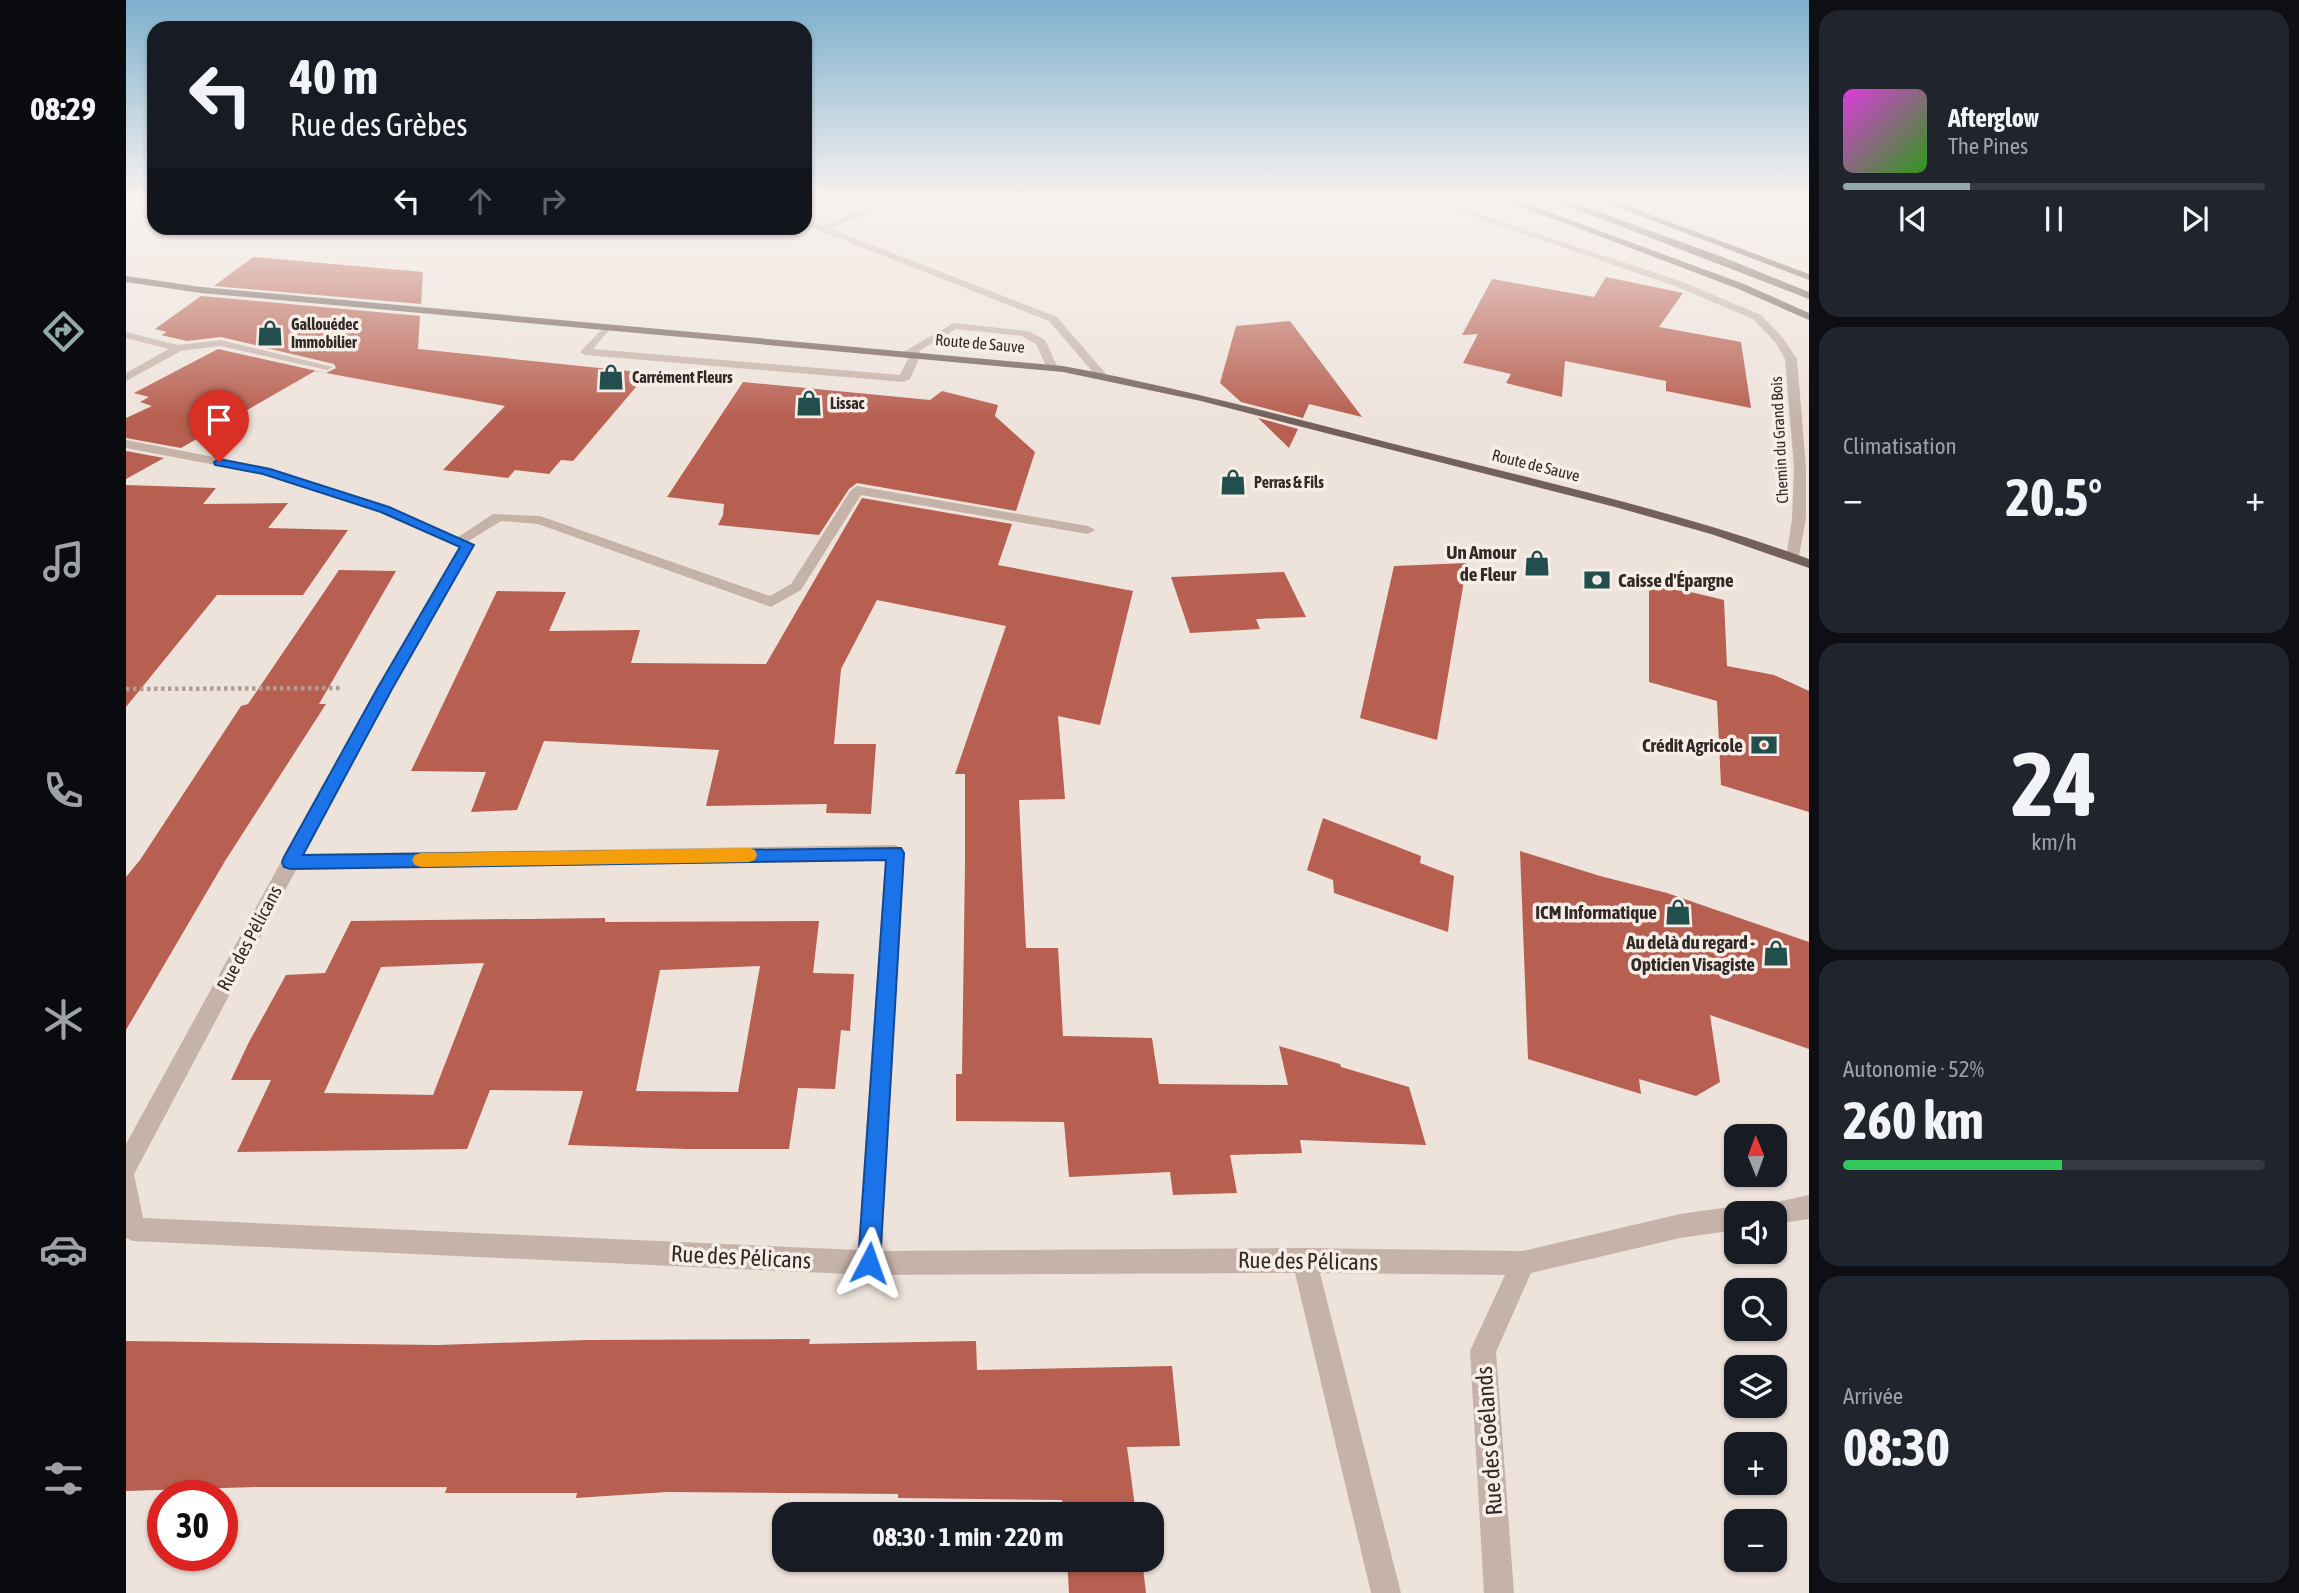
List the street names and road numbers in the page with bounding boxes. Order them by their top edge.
street label: Route de Sauve [934,330,1026,356]
street label: Chemin du Grand Bois [1767,376,1791,504]
street label: Route de Sauve [1490,445,1582,485]
street label: Rue des Pélicans [212,881,286,994]
street label: Rue des Pélicans [670,1240,812,1274]
street label: Rue des Pélicans [1238,1247,1378,1275]
street label: Rue des Goélands [1471,1366,1507,1516]

